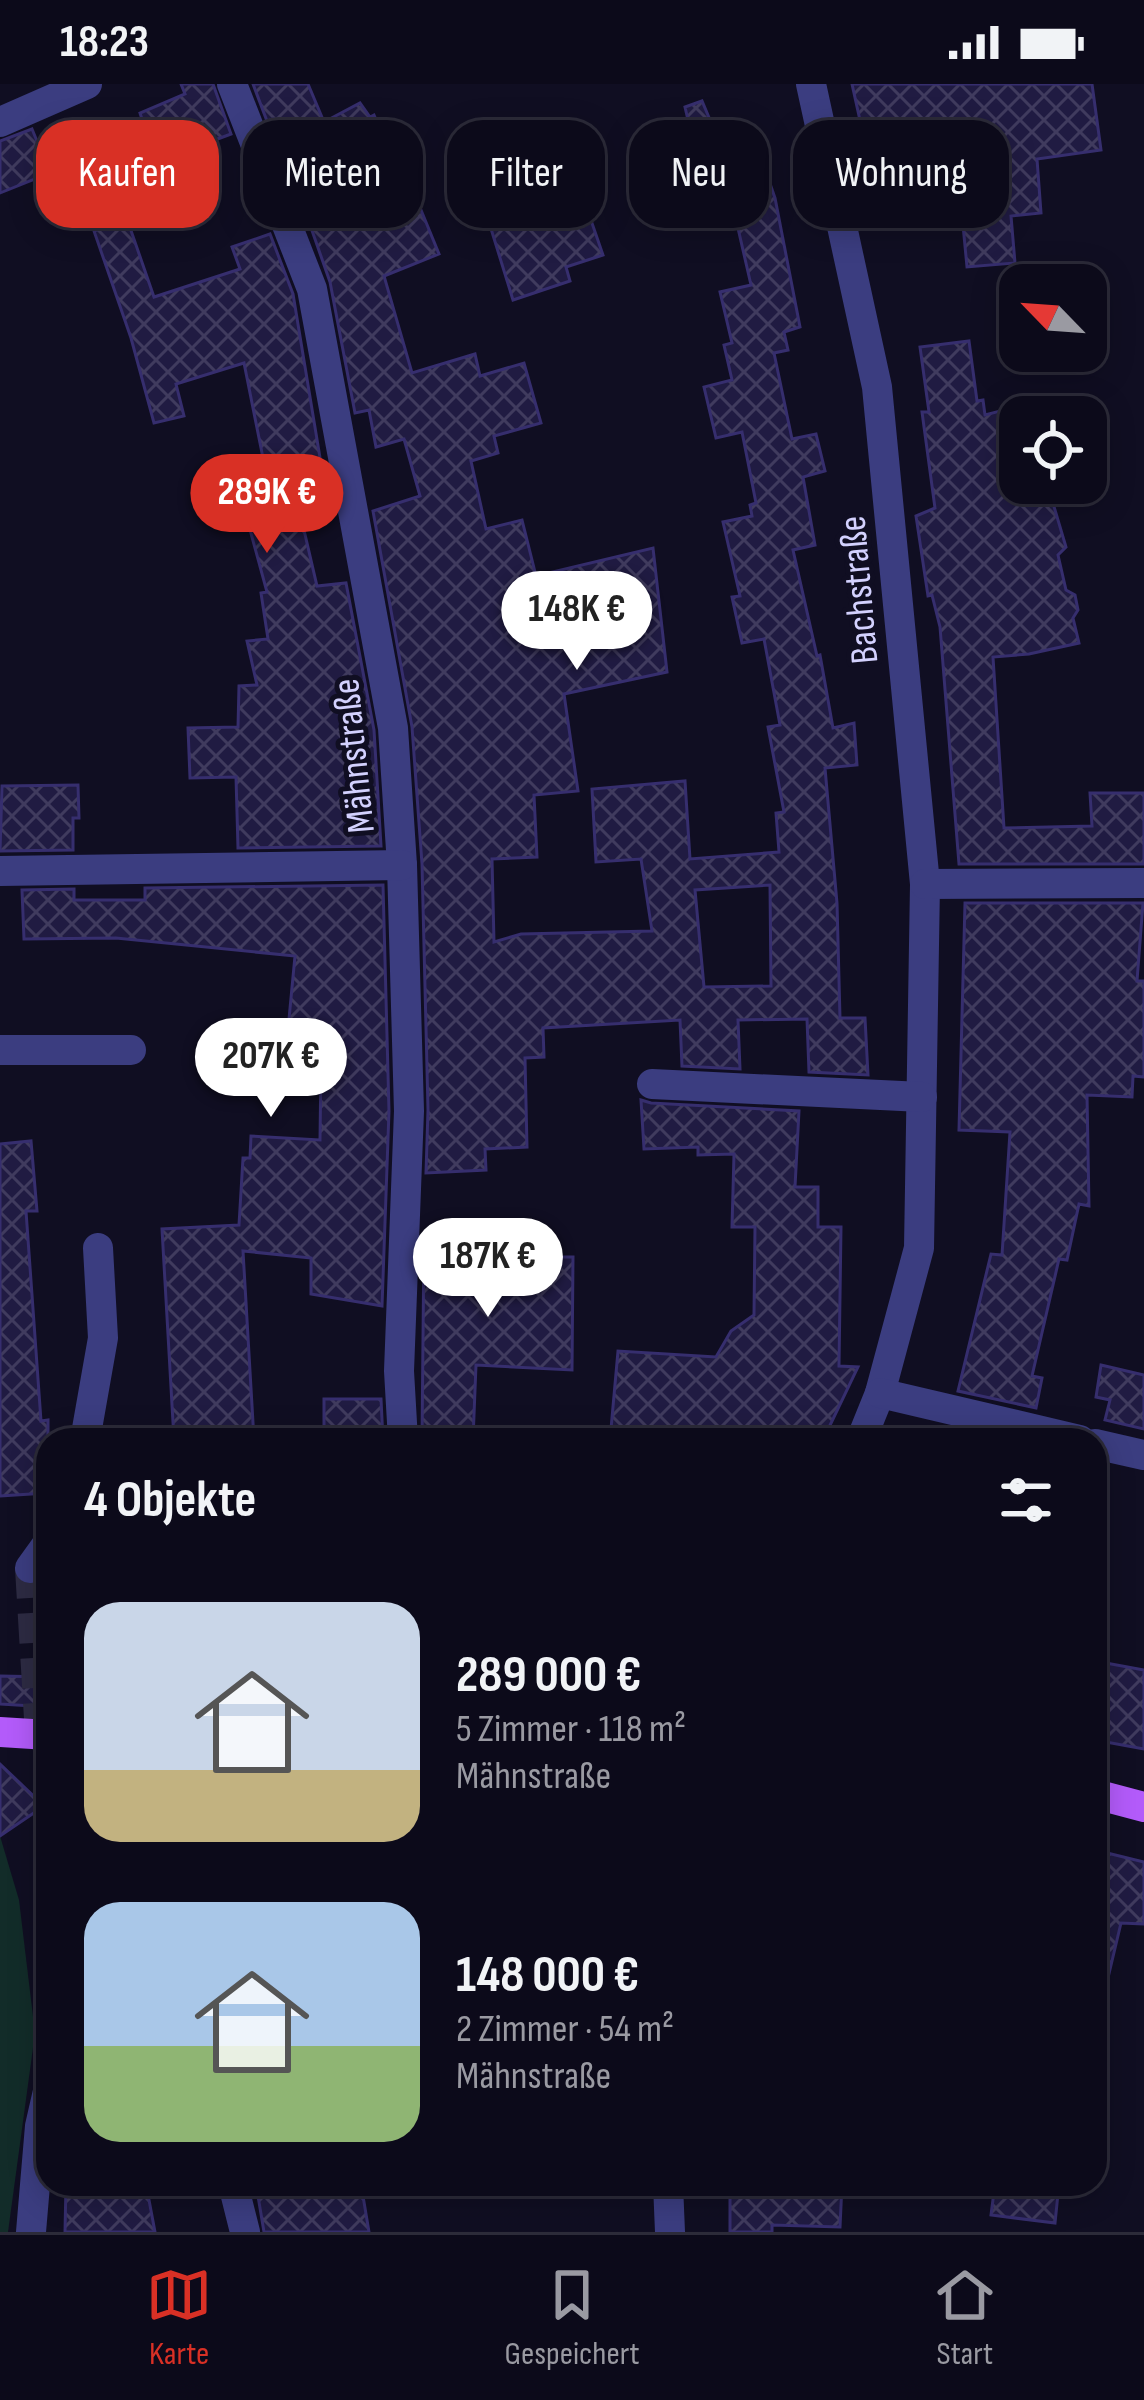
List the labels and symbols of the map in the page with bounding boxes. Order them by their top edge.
north arrow [999,264,1107,372]
pin: 289K € [169,454,365,556]
street label: Bachstraße [830,514,889,666]
pin: 148K € [479,571,675,673]
street label: Mähnstraße [323,676,386,835]
pin: 207K € [173,1018,369,1120]
pin: 187K € [390,1218,586,1320]

